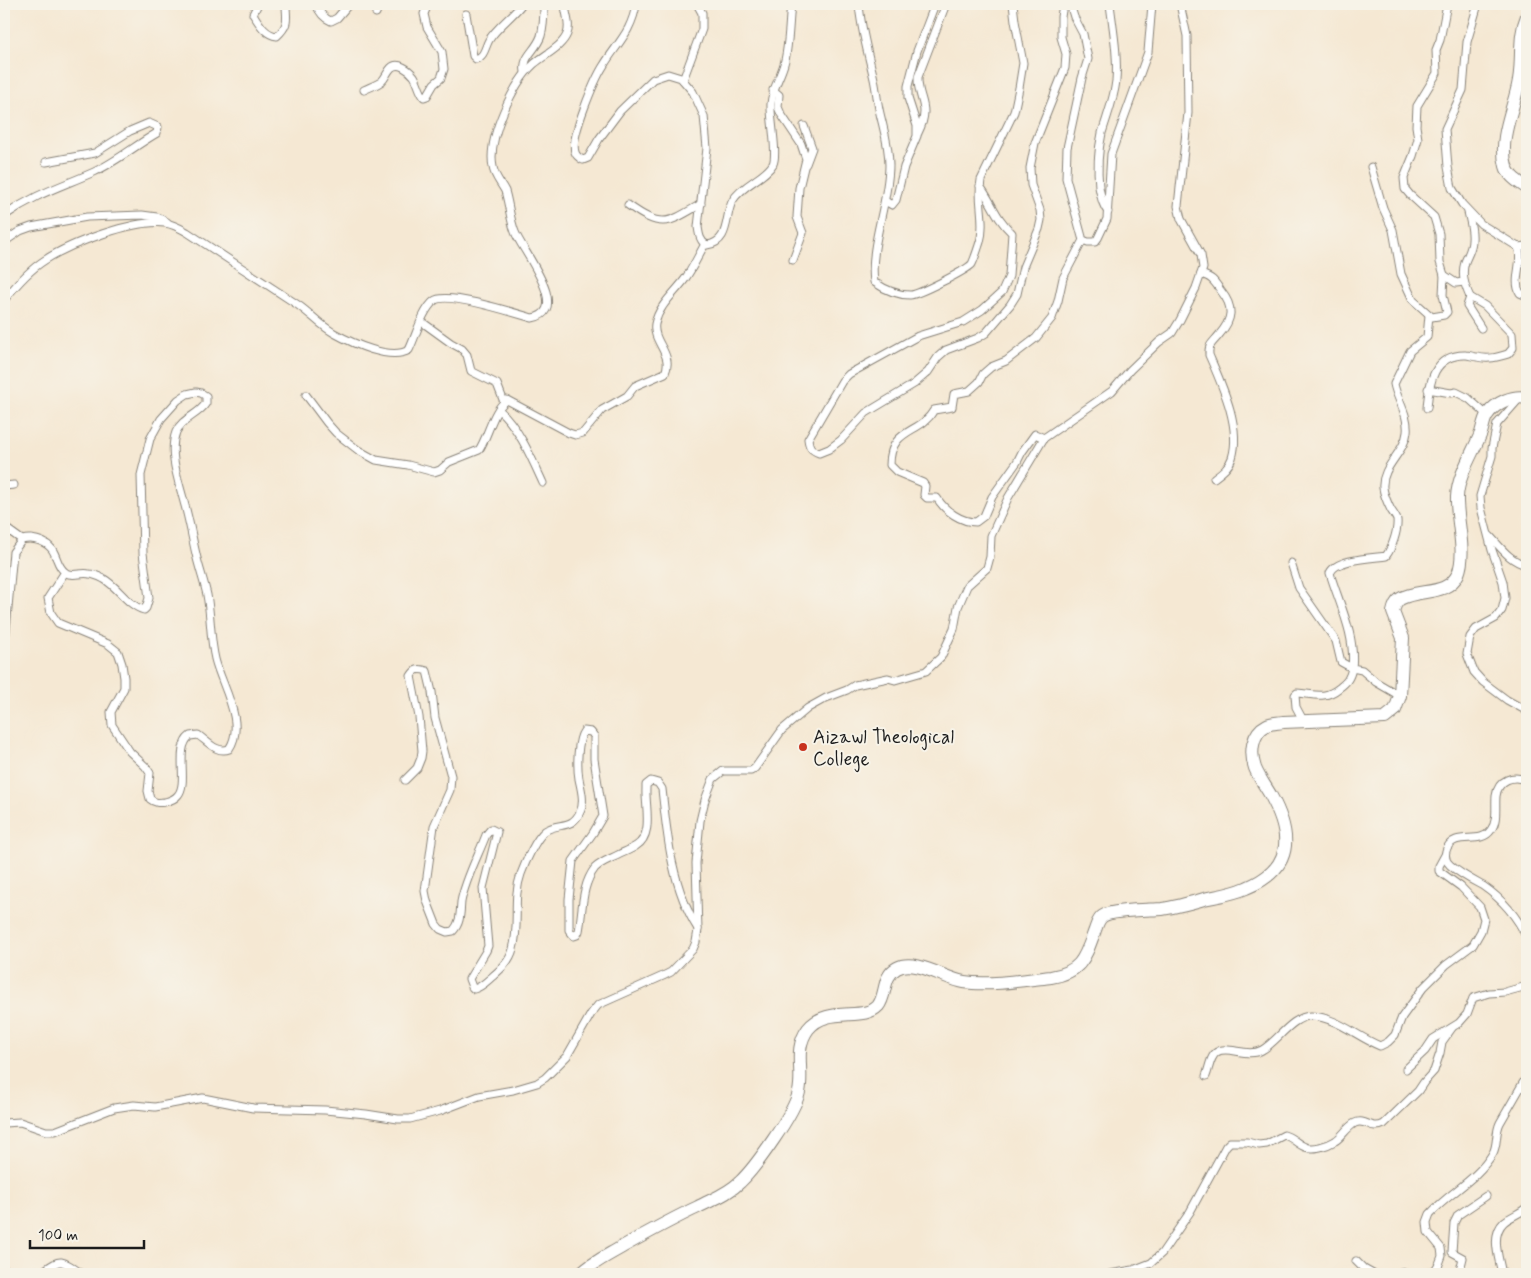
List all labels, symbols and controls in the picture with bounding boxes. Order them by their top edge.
place label: Aizawl Theological College [813,725,954,773]
marker: Aizawl Theological College [797,741,809,753]
scale bar [30,1218,144,1250]
text: 100 m [38,1226,78,1246]

